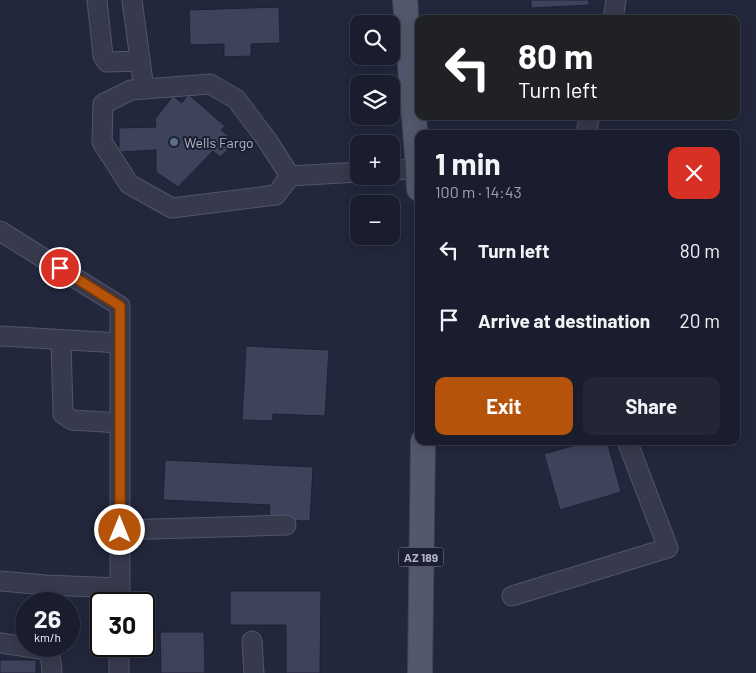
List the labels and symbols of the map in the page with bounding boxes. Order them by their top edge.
place label: Wells Fargo [184,134,254,151]
marker: Wells Fargo [168,136,180,148]
pin [39,247,81,289]
position arrow [93,503,145,555]
road number: AZ 189 [398,548,444,566]
speed limit sign: 30 [90,592,155,657]

